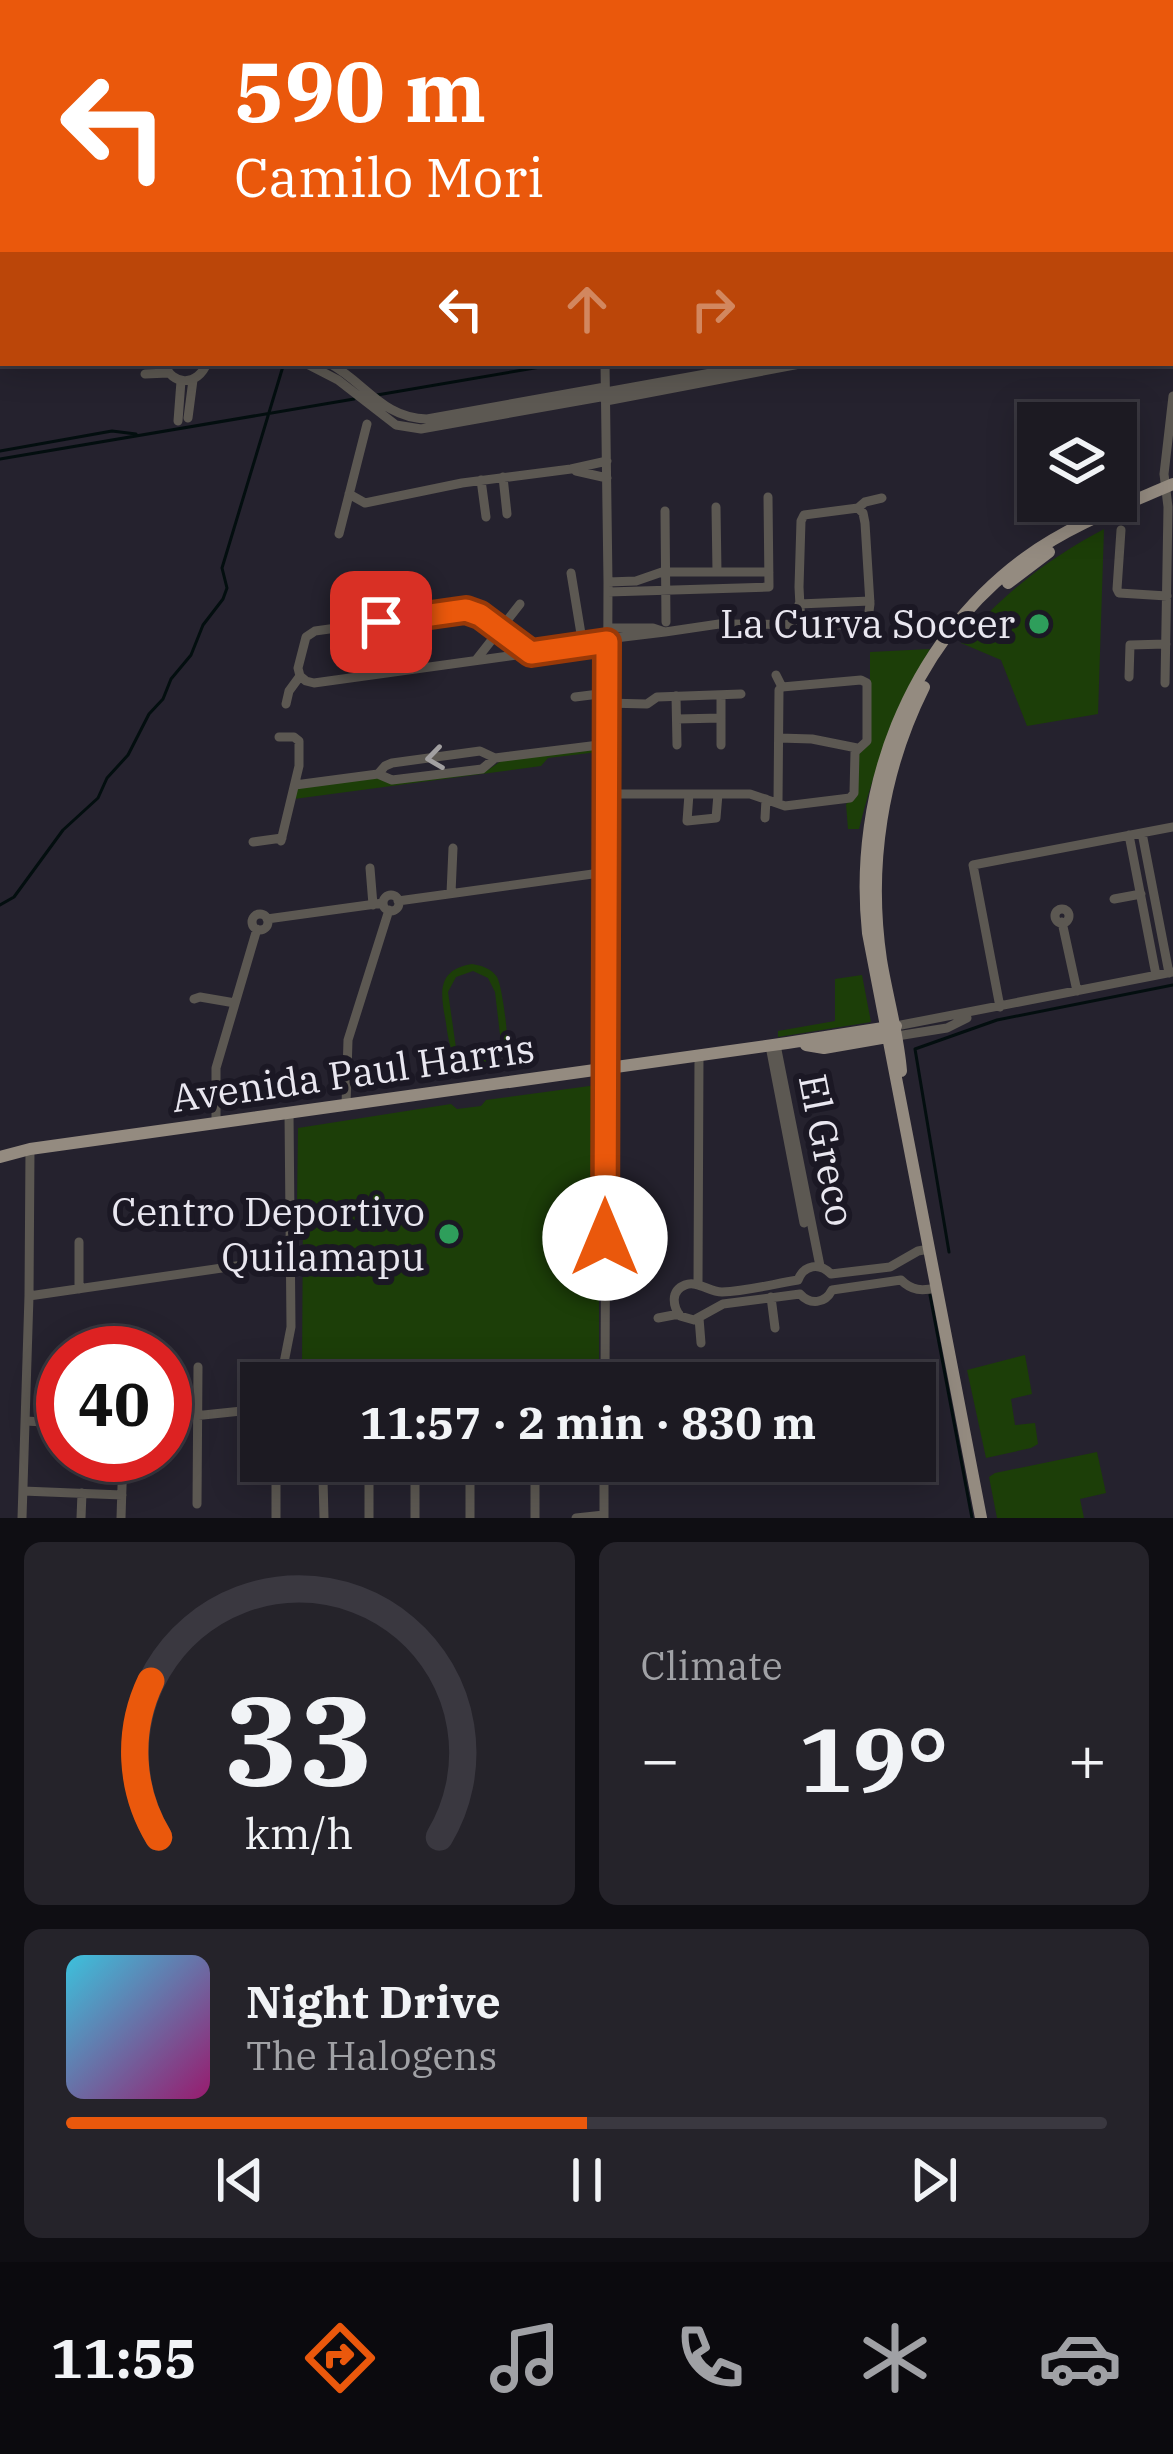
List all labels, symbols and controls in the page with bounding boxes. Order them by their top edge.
text: 590 m [234,36,486,145]
icon: left [36,48,192,204]
text: Camilo Mori [234,142,544,212]
icon: left [428,276,494,342]
icon: ahead [554,276,620,342]
icon: right [680,276,746,342]
map controls [1017,402,1137,522]
button: layers [1017,402,1137,522]
pin [330,571,432,673]
icon: arrive [348,589,414,655]
place label: La Curva Soccer [720,598,1015,649]
marker: La Curva Soccer [1026,611,1052,637]
one-way arrow [426,744,445,770]
street label: Avenida Paul Harris [168,1022,538,1123]
street label: El Greco [788,1070,867,1230]
position arrow [542,1175,668,1301]
place label: Centro Deportivo Quilamapu [111,1186,425,1282]
marker: Centro Deportivo Quilamapu [436,1221,462,1247]
speed limit sign: 40 [36,1326,192,1482]
text: 11:57 · 2 min · 830 m [360,1393,816,1451]
text: Climate [641,1640,783,1691]
text: 33 [224,1658,374,1820]
text: 19° [799,1700,949,1817]
text: − [641,1715,680,1801]
text: + [1067,1715,1107,1801]
text: km/h [245,1804,353,1860]
text: Night Drive [246,1972,501,2030]
text: The Halogens [246,2030,497,2081]
icon: previous [207,2147,273,2213]
icon: pause [554,2147,620,2213]
icon: next [901,2147,967,2213]
icon: directions [298,2316,382,2400]
icon: music [483,2316,567,2400]
icon: phone [668,2316,752,2400]
icon: climate [853,2316,937,2400]
icon: car [1038,2316,1122,2400]
text: 11:55 [51,2323,197,2393]

